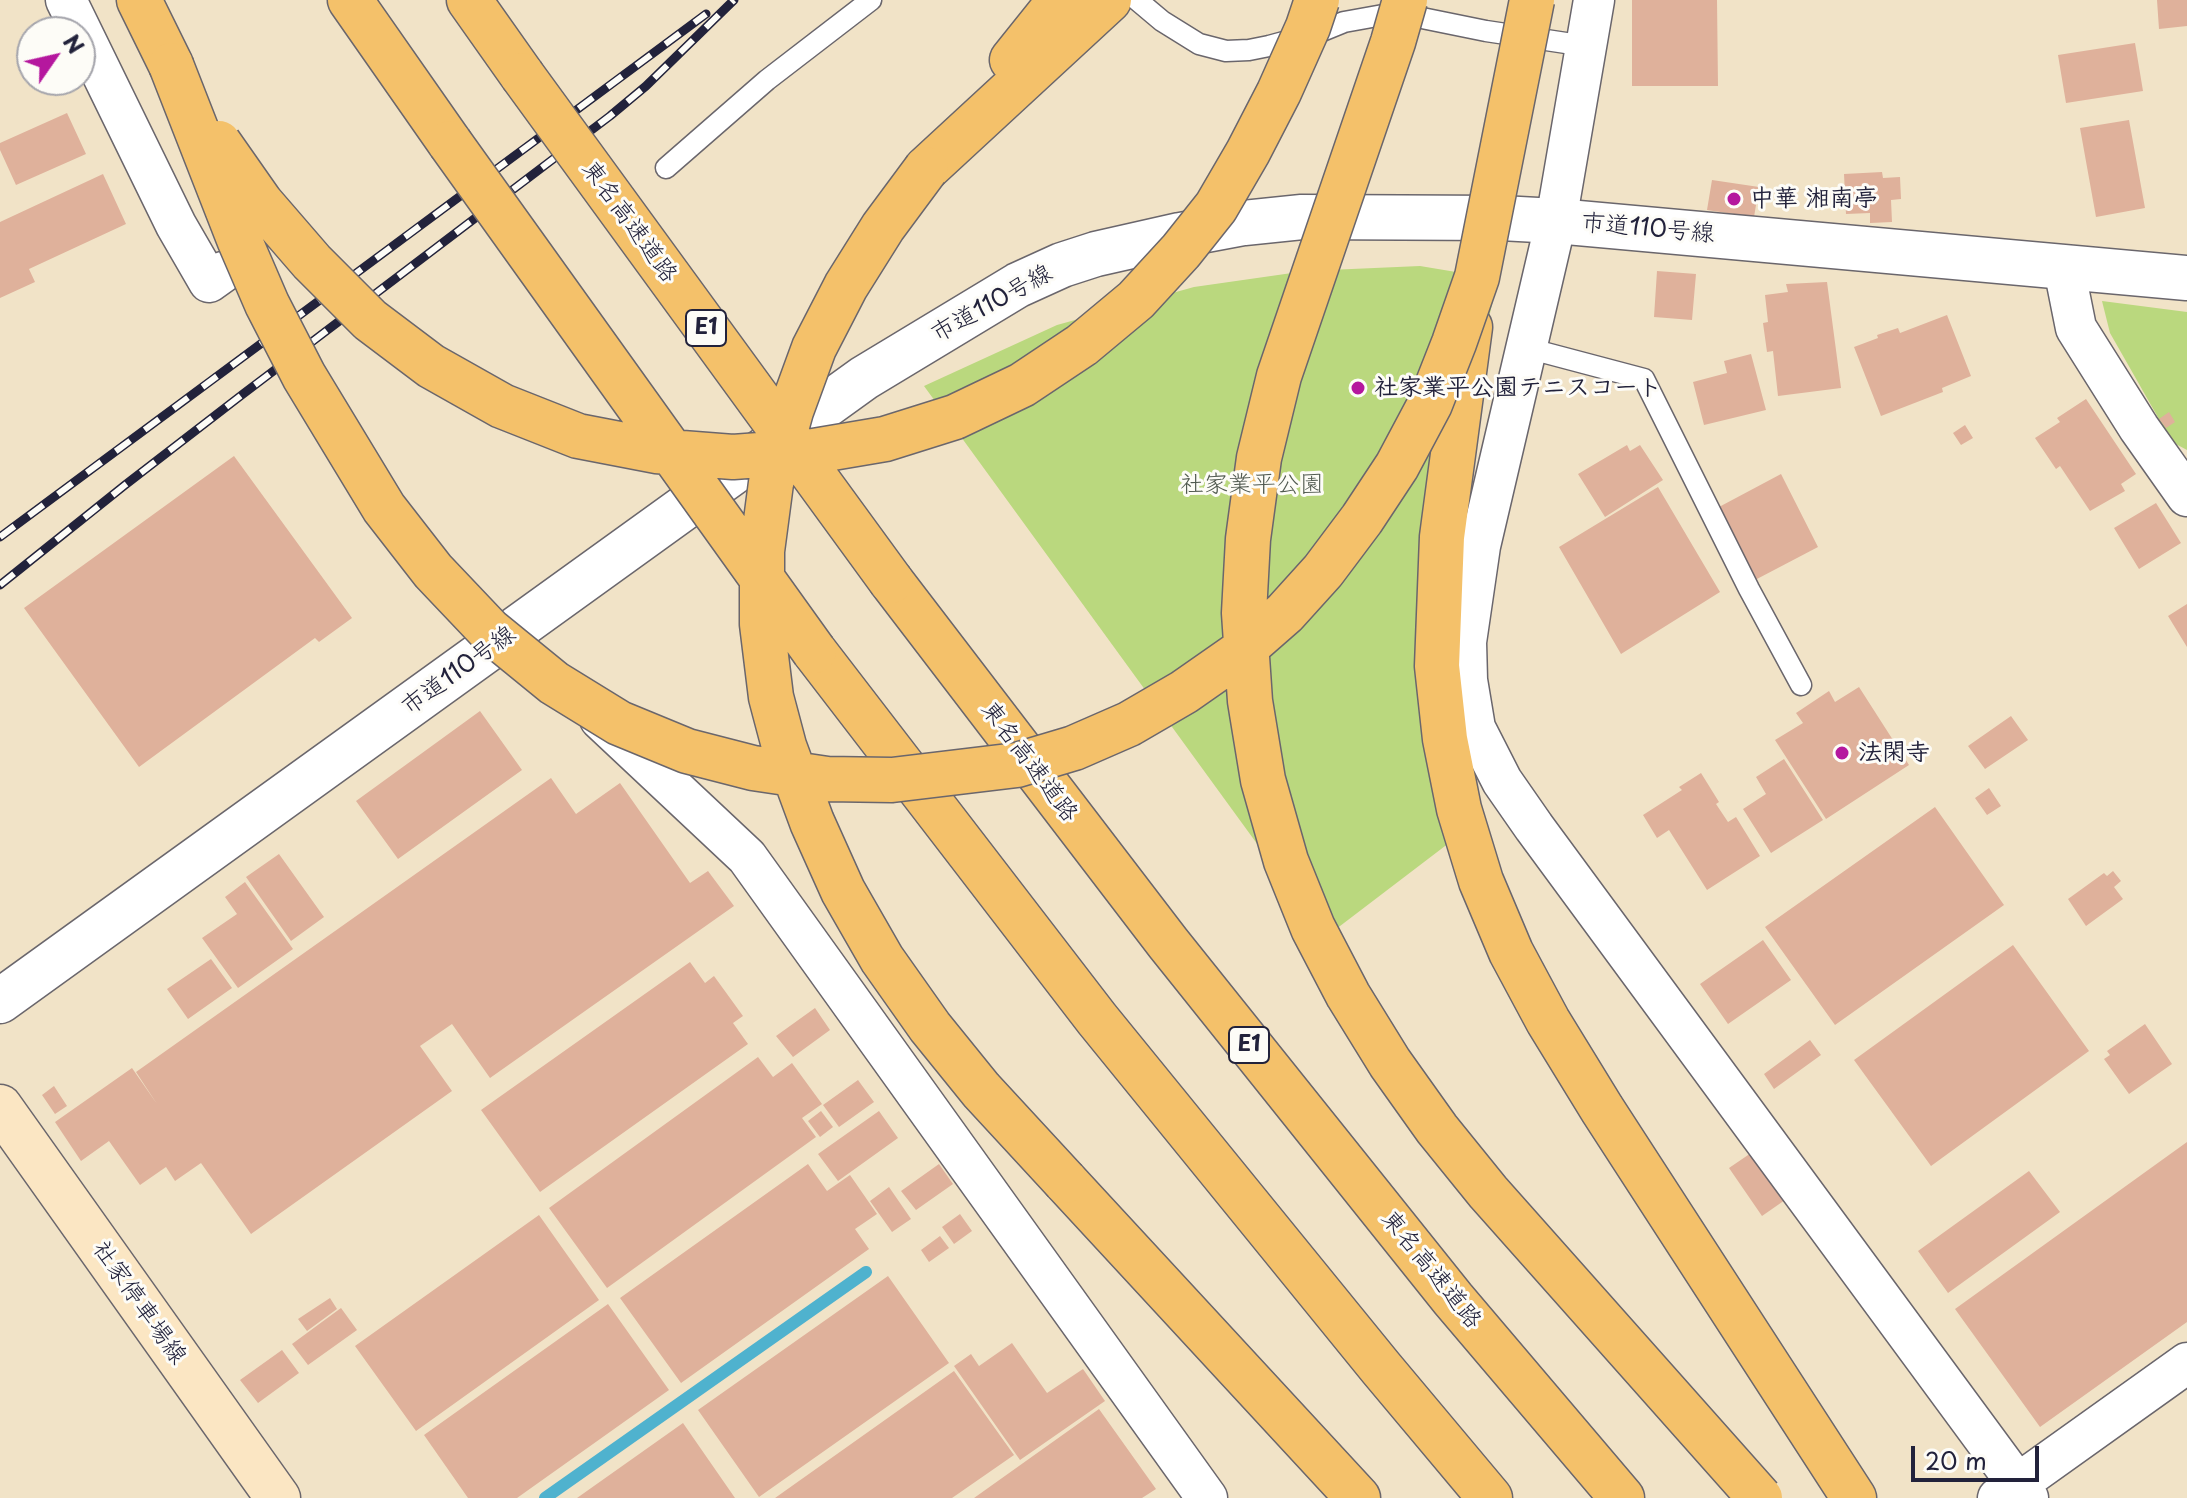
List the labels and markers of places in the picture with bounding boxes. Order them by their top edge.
place label: 中華 湘南亭 [1750,185,1878,213]
marker: 中華 湘南亭 [1725,190,1743,208]
place label: 社家業平公園テニスコート [1374,374,1662,402]
marker: 社家業平公園テニスコート [1349,379,1367,397]
place label: 法閑寺 [1858,739,1930,767]
marker: 法閑寺 [1833,744,1851,762]

